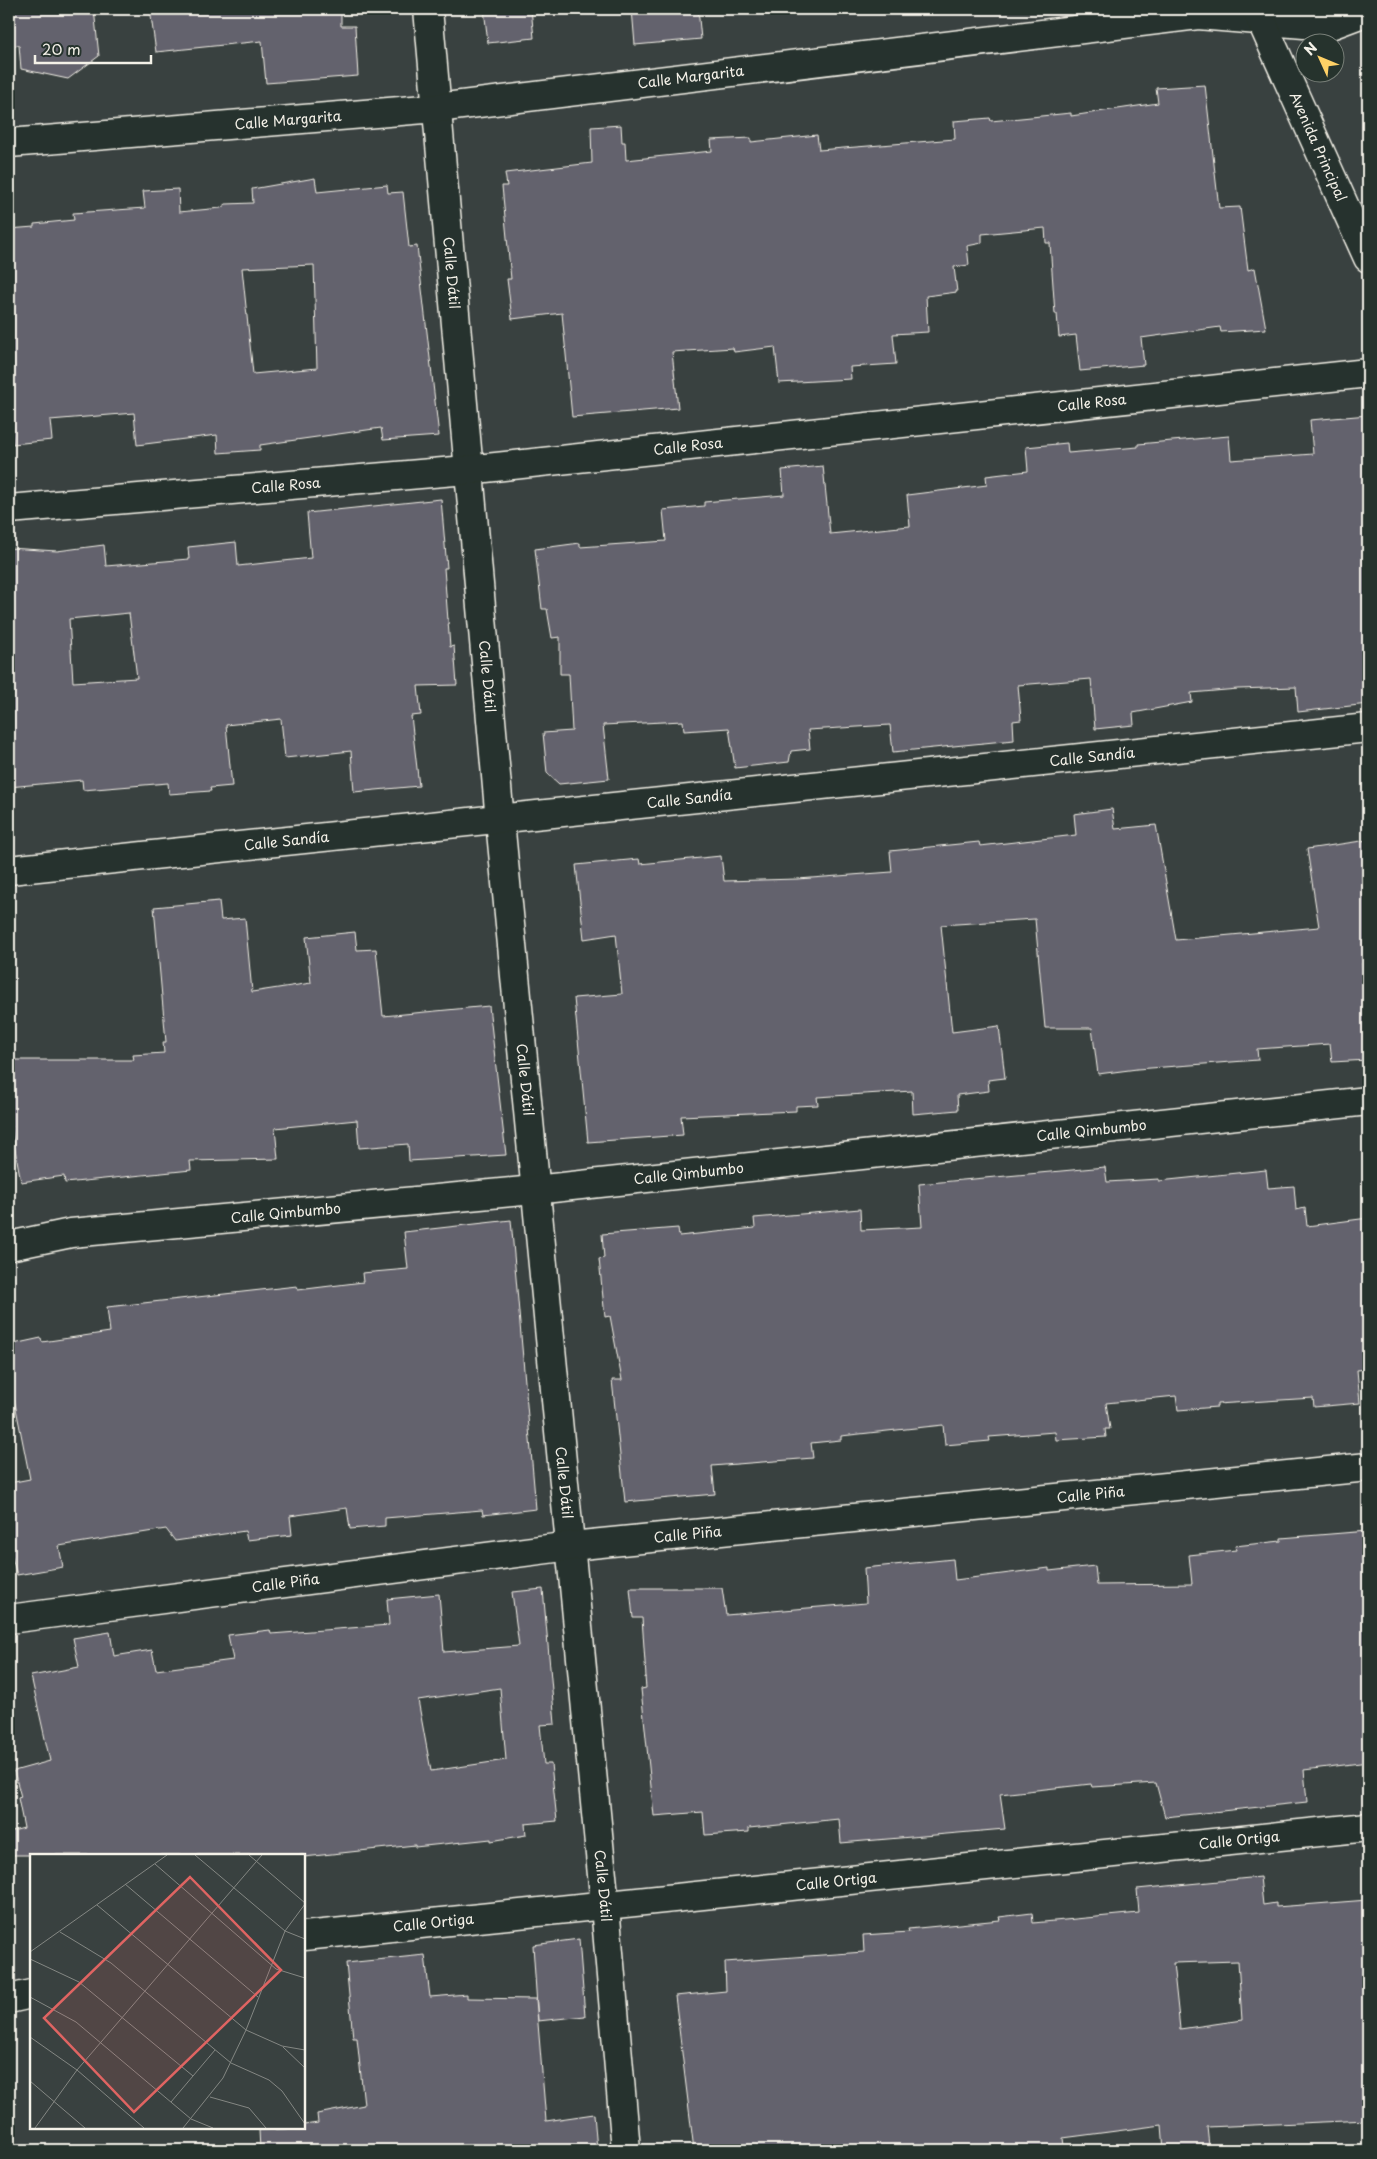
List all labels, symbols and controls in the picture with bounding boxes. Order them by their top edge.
scale bar [35,32,151,64]
north arrow [1294,32,1344,82]
text: 20 m [42,37,81,60]
text: N [1299,37,1322,60]
street label: Calle Margarita [636,60,745,93]
street label: Avenida Principal [1285,88,1352,205]
street label: Calle Margarita [234,105,342,135]
street label: Calle Dátil [438,236,466,310]
street label: Calle Rosa [1056,388,1128,416]
street label: Calle Rosa [652,432,724,460]
street label: Calle Rosa [250,471,322,498]
street label: Calle Dátil [474,639,501,713]
street label: Calle Sandía [1048,741,1136,771]
street label: Calle Sandía [646,784,733,813]
street label: Calle Sandía [243,826,330,855]
street label: Calle Dátil [512,1042,539,1117]
street label: Calle Qimbumbo [1035,1114,1148,1146]
street label: Calle Qimbumbo [633,1157,745,1189]
street label: Calle Qimbumbo [230,1197,342,1228]
street label: Calle Dátil [551,1446,578,1520]
street label: Calle Piña [1056,1480,1126,1508]
street label: Calle Piña [653,1520,723,1548]
street label: Calle Piña [251,1568,321,1597]
street label: Calle Ortiga [1198,1825,1281,1854]
street label: Calle Dátil [590,1849,617,1923]
inset map [30,1854,305,2129]
street label: Calle Ortiga [795,1866,878,1896]
street label: Calle Ortiga [392,1908,475,1937]

